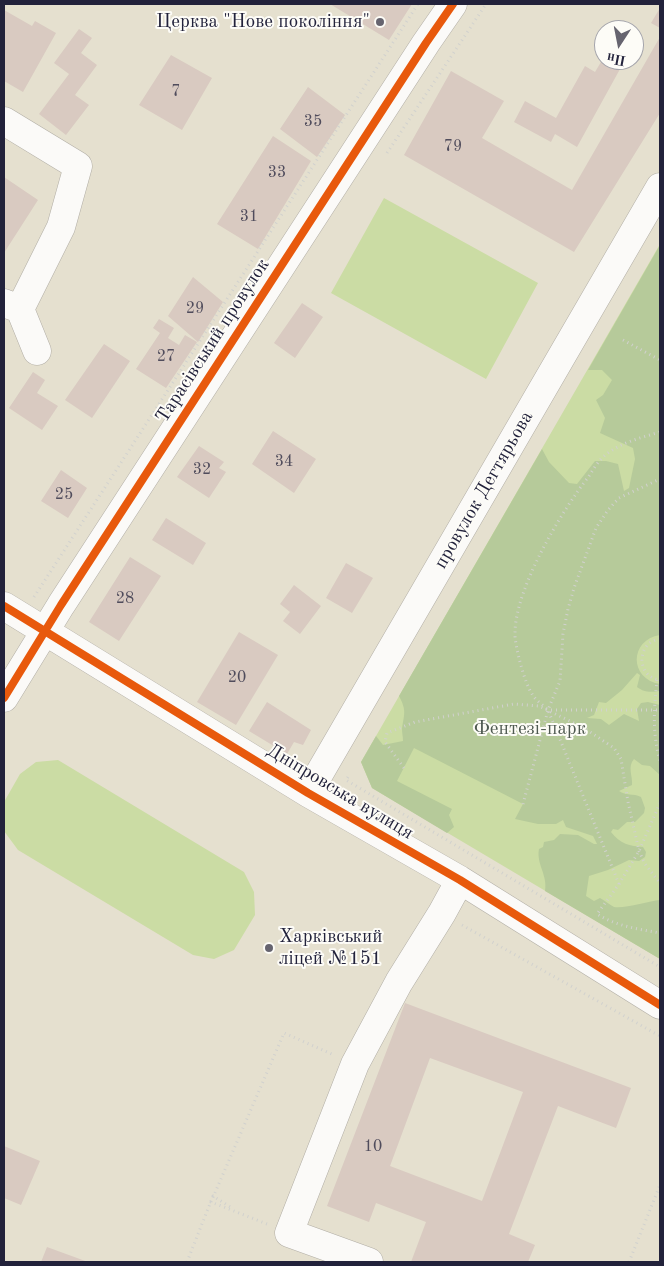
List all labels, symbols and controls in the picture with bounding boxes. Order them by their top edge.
place label: Церква "Нове покоління" [156,11,370,33]
marker: Церква "Нове покоління" [374,16,386,28]
north arrow [594,20,644,70]
text: Пн [606,50,627,67]
house number: 7 [171,82,181,102]
house number: 35 [304,112,322,132]
house number: 79 [444,137,462,157]
house number: 33 [268,163,286,183]
house number: 31 [240,207,258,227]
street label: Тарасівський провулок [151,254,275,428]
house number: 29 [186,299,204,319]
house number: 27 [157,347,175,367]
street label: провулок Дегтярьова [430,407,538,573]
house number: 34 [275,452,293,472]
house number: 32 [193,460,211,480]
house number: 25 [55,485,73,505]
house number: 28 [116,589,134,609]
house number: 20 [228,668,246,688]
park label: Фентезі-парк [474,718,586,740]
street label: Дніпровська вулиця [263,739,417,845]
place label: Харківський ліцей №151 [279,926,382,970]
marker: Харківський ліцей №151 [263,942,275,954]
house number: 10 [364,1137,382,1157]

